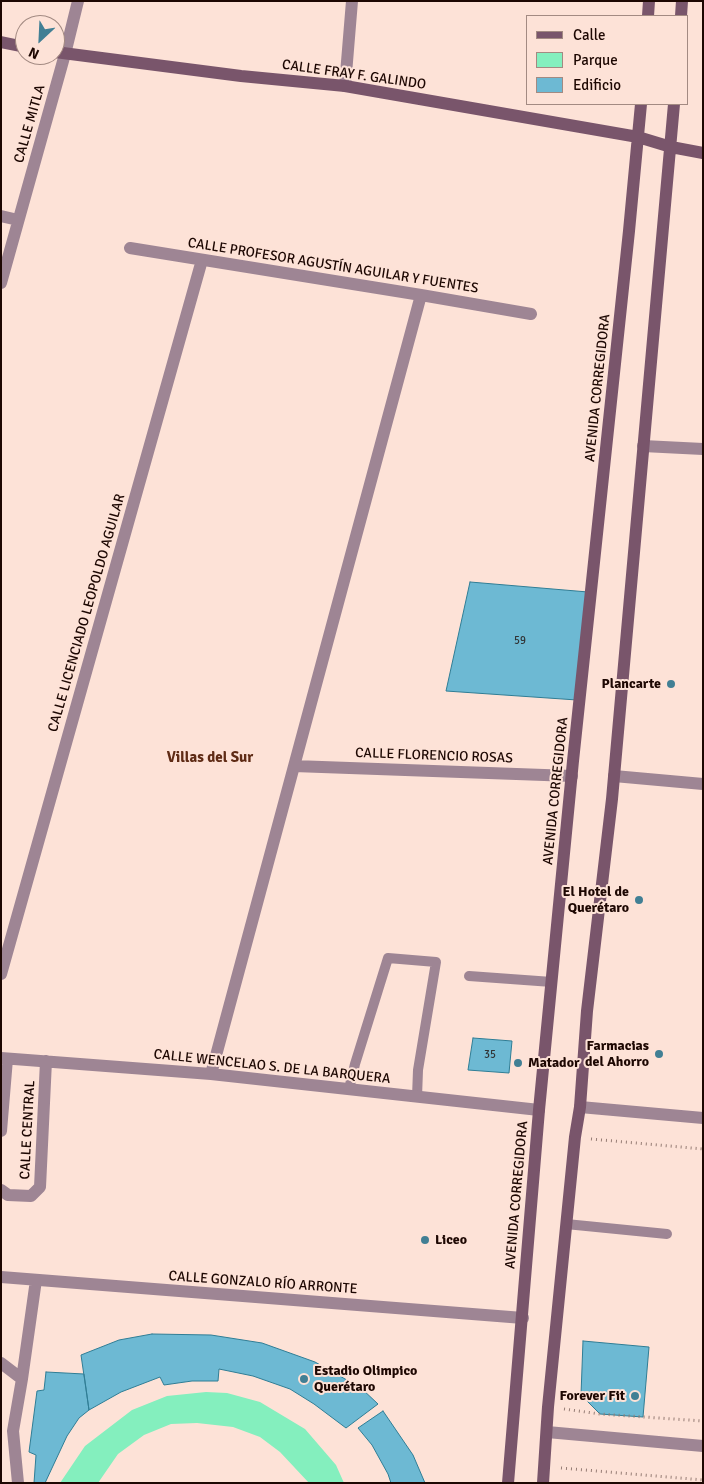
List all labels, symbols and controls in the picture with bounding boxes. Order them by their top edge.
north arrow [15,15,65,65]
legend [526,15,689,105]
text: Calle [573,26,606,44]
text: N [26,43,42,63]
text: Parque [573,51,618,69]
street label: CALLE FRAY F. GALINDO [281,57,427,93]
text: Edificio [573,76,621,94]
street label: CALLE MITLA [11,83,49,165]
street label: CALLE PROFESOR AGUSTÍN AGUILAR Y FUENTES [187,235,479,297]
street label: AVENIDA CORREGIDORA [582,313,614,463]
street label: CALLE LICENCIADO LEOPOLDO AGUILAR [45,492,129,734]
house number: 59 [514,634,526,648]
place label: Plancarte [601,676,661,692]
marker: Plancarte [665,678,677,690]
street label: AVENIDA CORREGIDORA [540,716,572,866]
street label: CALLE FLORENCIO ROSAS [355,745,513,767]
district label: Villas del Sur [167,749,253,767]
place label: El Hotel de Querétaro [563,884,629,916]
marker: El Hotel de Querétaro [633,894,645,906]
place label: Farmacias del Ahorro [585,1038,649,1070]
street label: CALLE WENCELAO S. DE LA BARQUERA [153,1046,391,1088]
house number: 35 [484,1048,496,1062]
marker: Farmacias del Ahorro [653,1048,665,1060]
place label: Matador [528,1055,580,1071]
marker: Matador [512,1057,524,1069]
street label: CALLE CENTRAL [17,1080,39,1180]
street label: AVENIDA CORREGIDORA [502,1120,532,1270]
place label: Liceo [435,1232,467,1248]
marker: Liceo [419,1234,431,1246]
street label: CALLE GONZALO RÍO ARRONTE [168,1268,358,1298]
place label: Estadio Olimpico Querétaro [314,1363,417,1395]
marker: Estadio Olimpico Querétaro [298,1373,310,1385]
place label: Forever Fit [559,1388,625,1404]
marker: Forever Fit [629,1390,641,1402]

